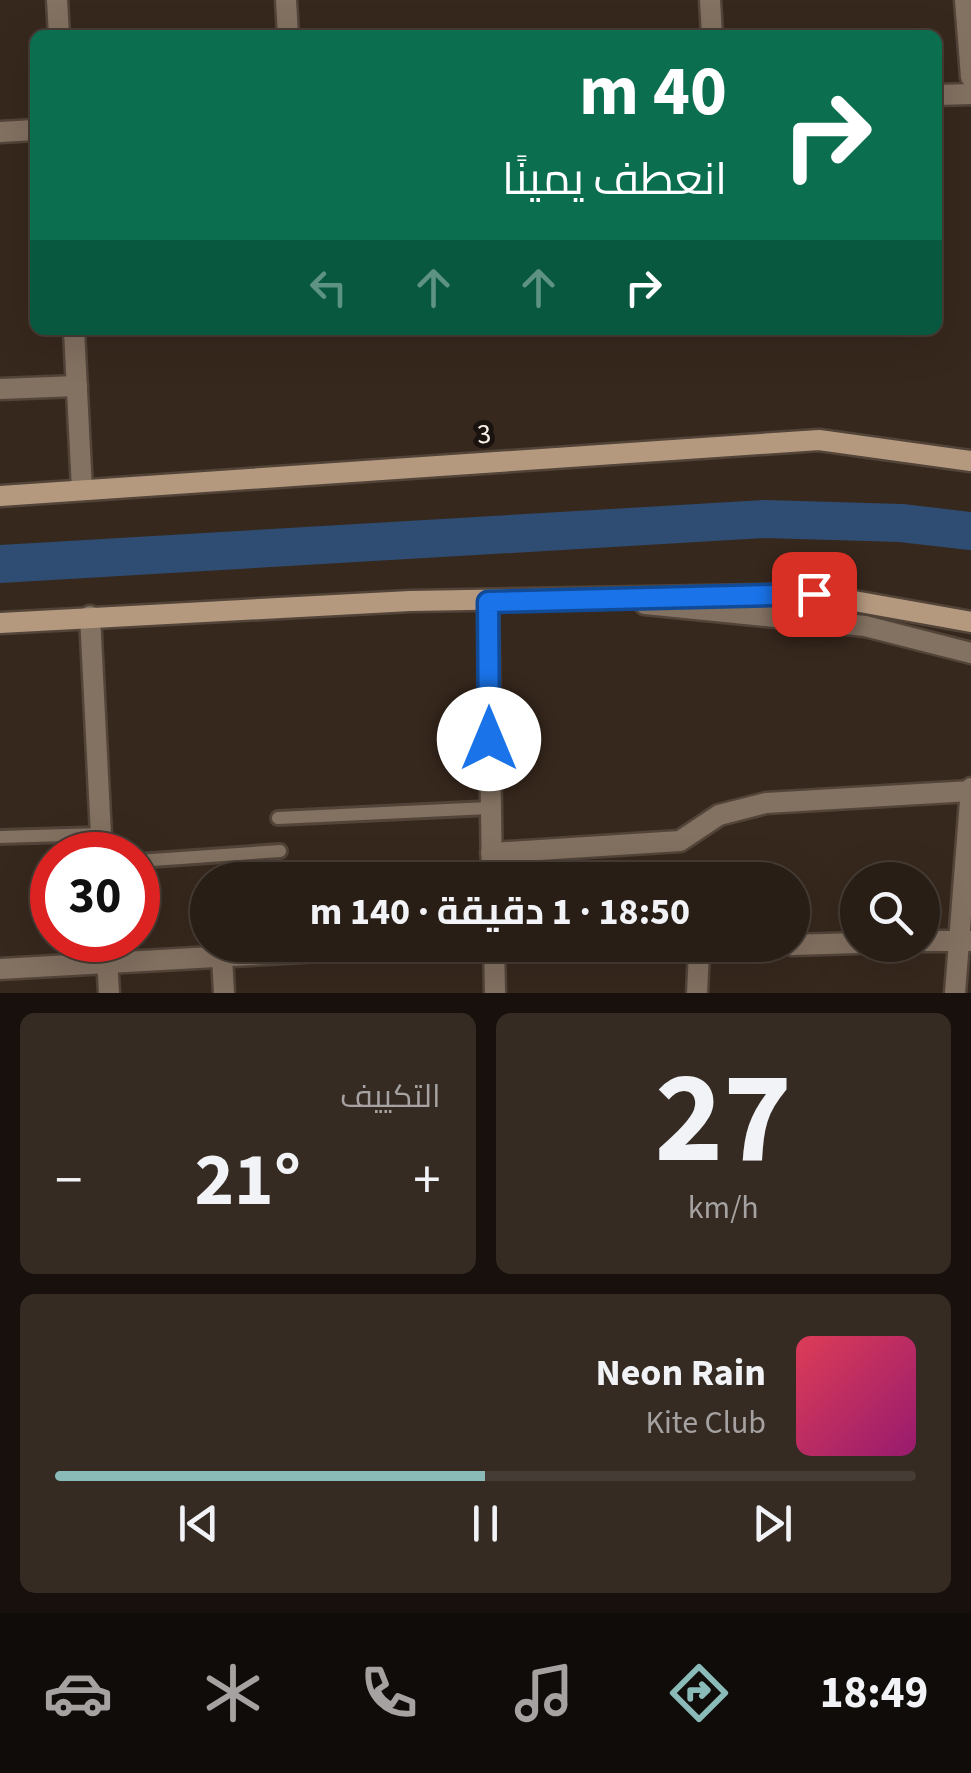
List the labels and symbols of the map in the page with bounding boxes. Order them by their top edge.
street label: 3 [476,414,492,454]
pin [772,552,857,637]
position arrow [437,687,541,791]
speed limit sign: 30 [30,832,160,962]

